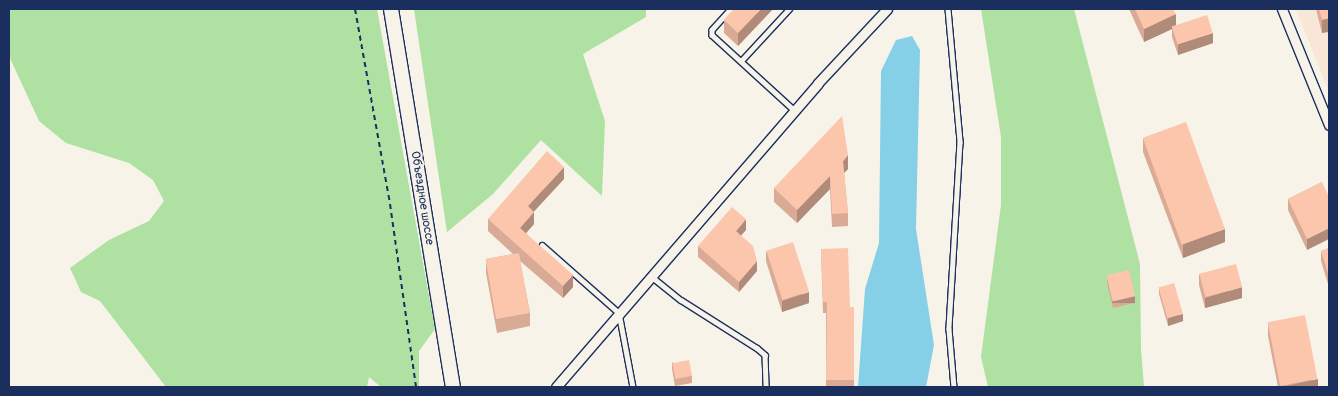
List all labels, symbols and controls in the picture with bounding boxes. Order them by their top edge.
street label: Объездное шоссе [407,150,437,246]

